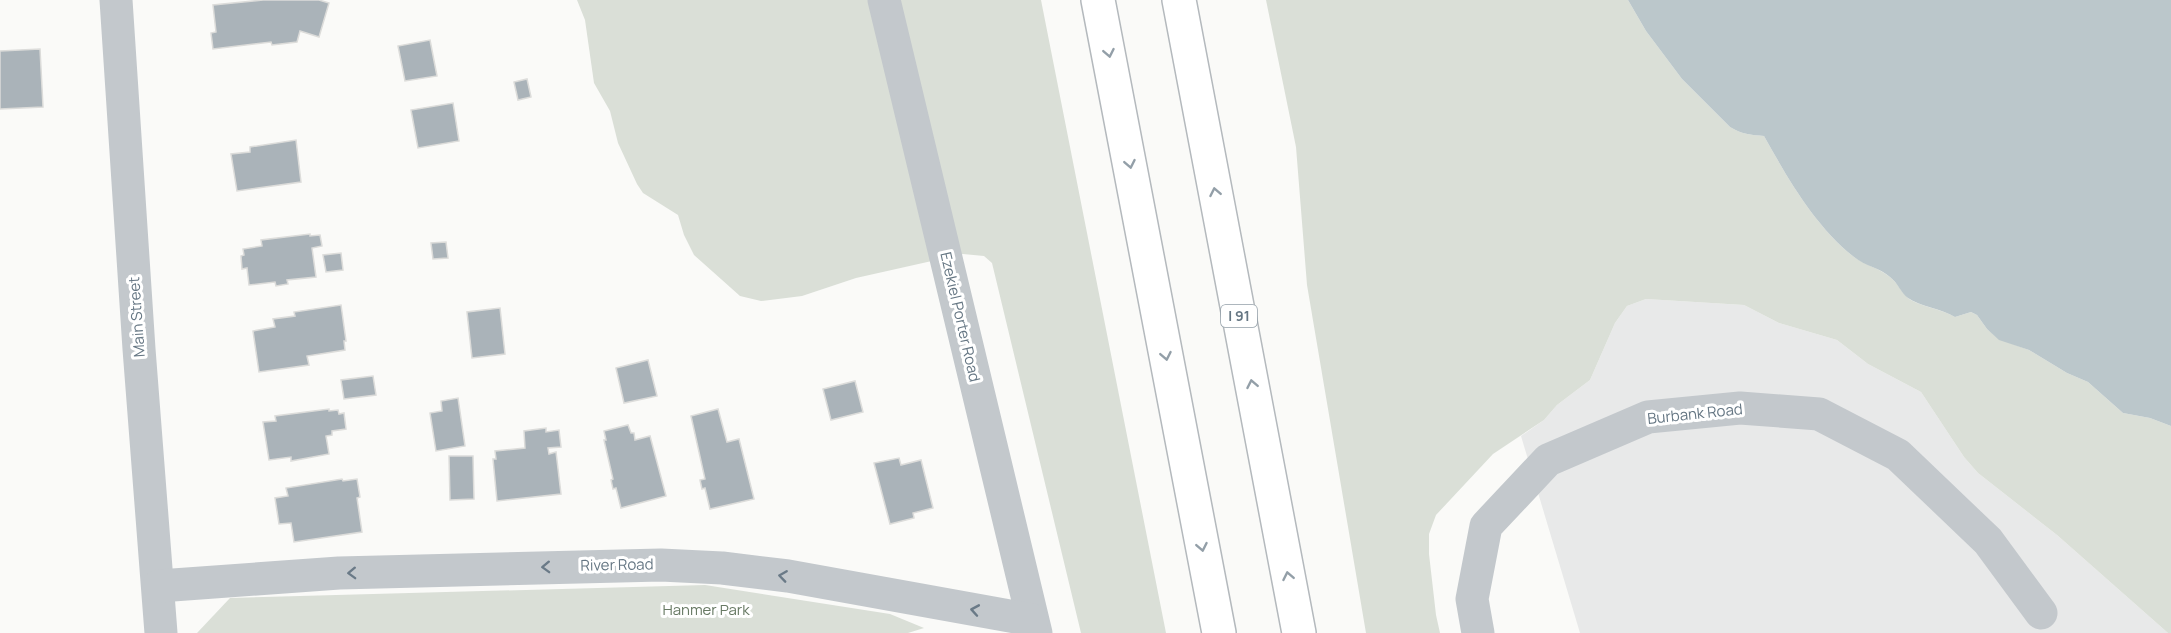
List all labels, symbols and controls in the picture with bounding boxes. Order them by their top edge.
one-way arrow [1102,48,1115,58]
one-way arrow [1123,159,1136,169]
one-way arrow [1210,188,1222,197]
street label: Ezekiel Porter Road [935,250,986,384]
street label: Main Street [123,276,150,358]
road number: I 91 [1221,305,1257,327]
one-way arrow [1159,351,1172,361]
one-way arrow [1246,379,1259,389]
street label: Burbank Road [1646,398,1744,429]
one-way arrow [1195,542,1208,552]
street label: River Road [580,553,654,576]
one-way arrow [542,561,551,573]
one-way arrow [347,567,356,579]
one-way arrow [778,570,787,582]
one-way arrow [1282,571,1295,581]
park label: Hanmer Park [662,599,750,620]
one-way arrow [970,604,980,617]

